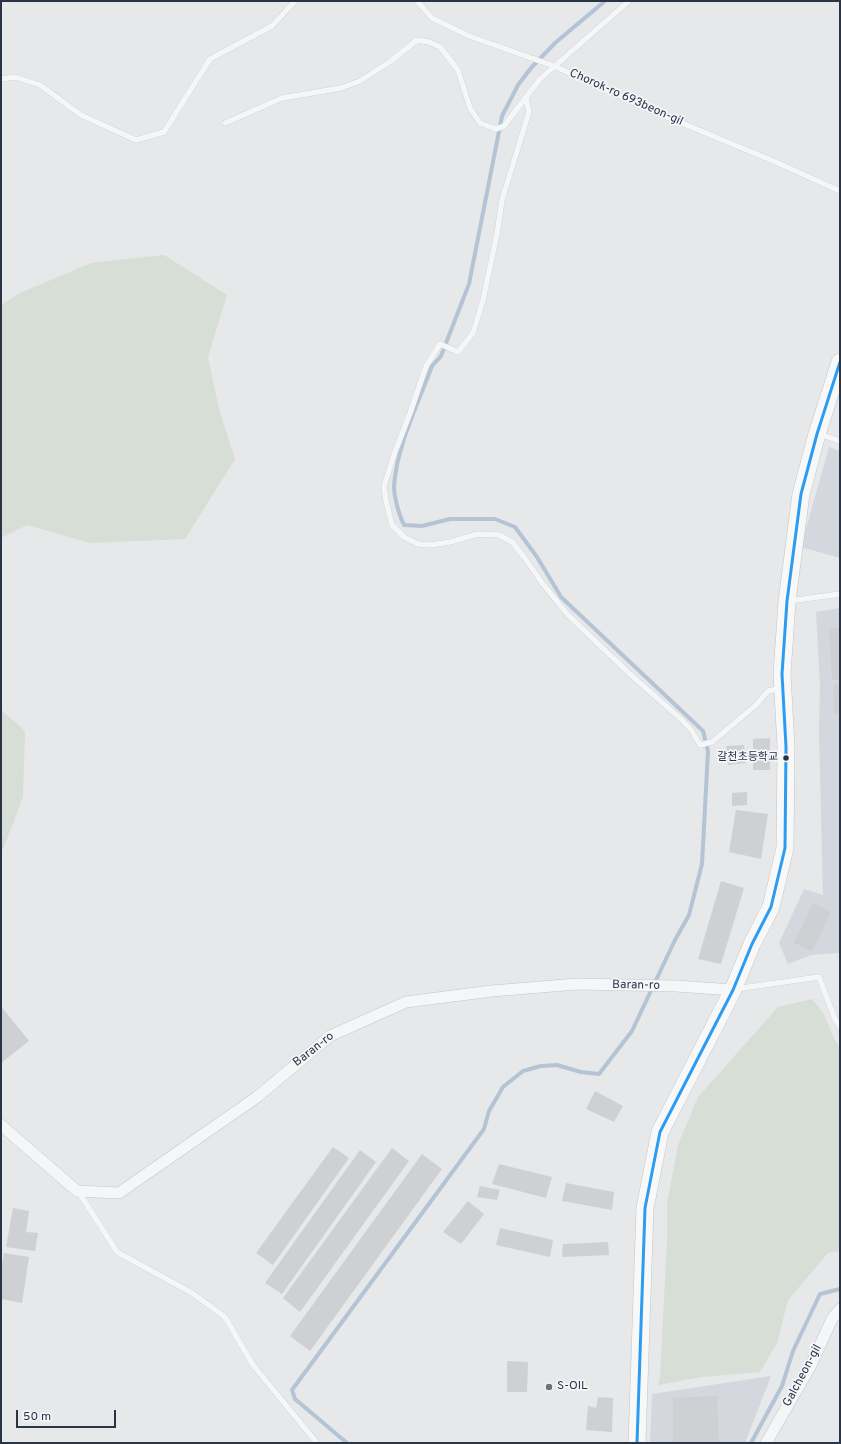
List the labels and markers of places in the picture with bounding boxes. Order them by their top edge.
place label: 갈천초등학교 [717,751,778,765]
marker: 갈천초등학교 [781,753,791,763]
place label: S-OIL [557,1380,588,1394]
marker: S-OIL [544,1382,554,1392]

